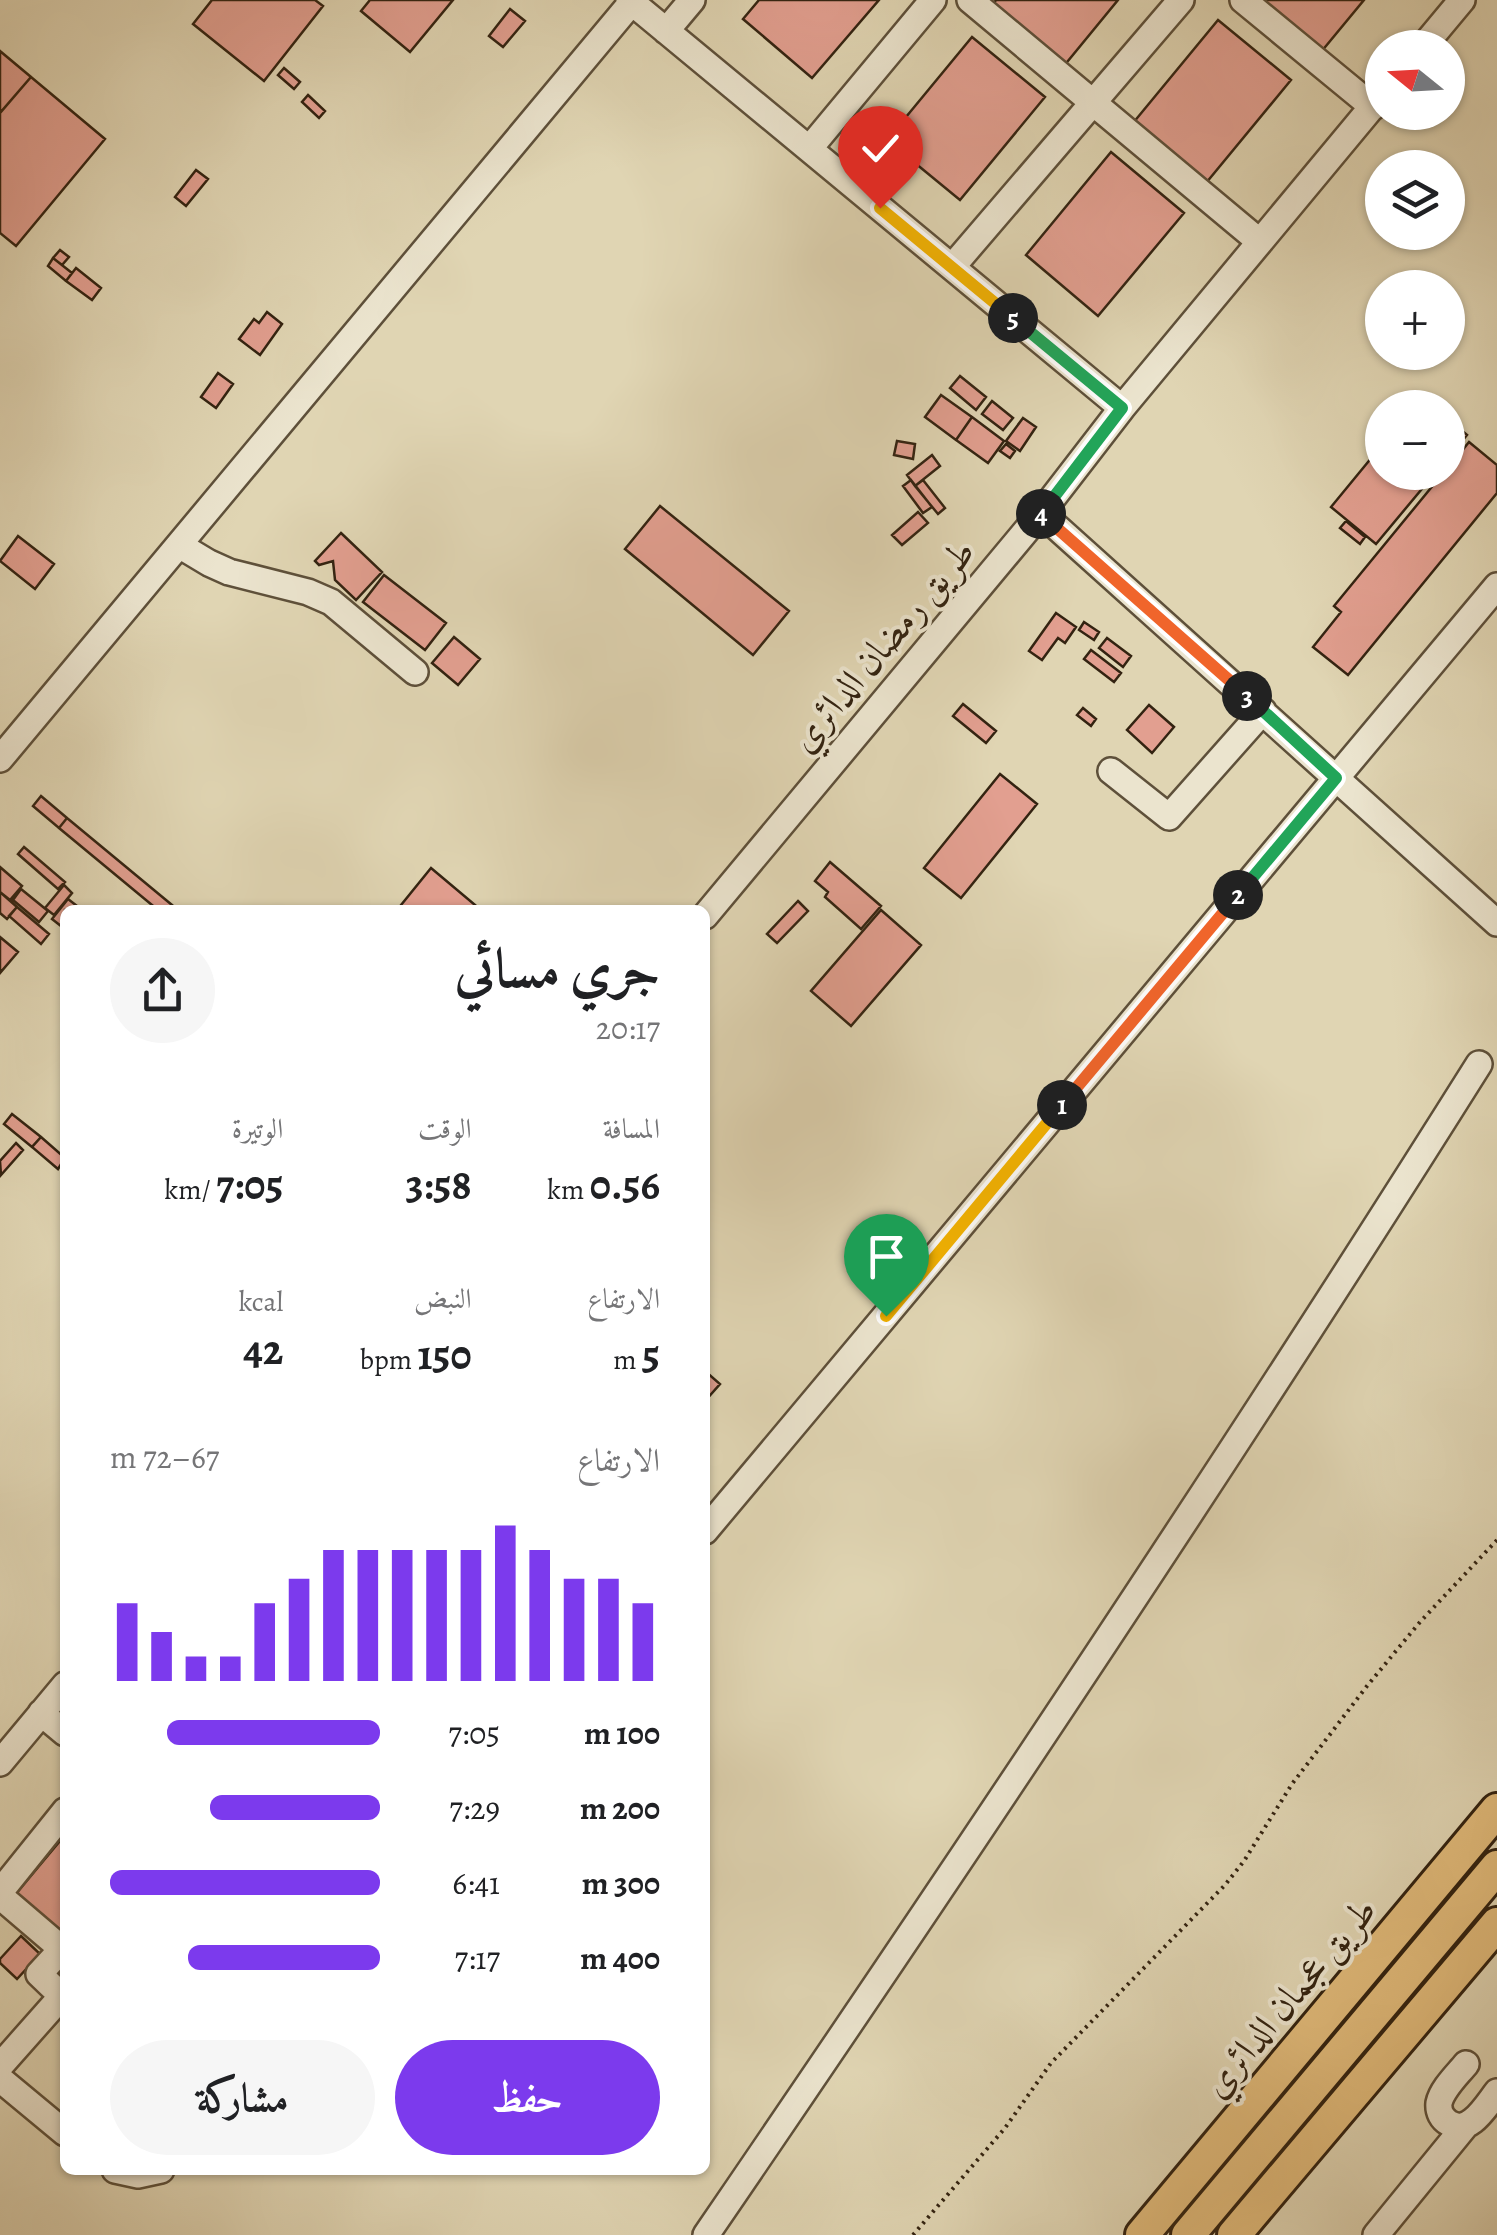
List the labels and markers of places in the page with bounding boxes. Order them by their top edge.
pin [838,106,923,209]
pin: 5 [988,293,1038,343]
pin: 4 [1016,489,1066,539]
pin: 3 [1222,671,1272,721]
pin: 2 [1213,870,1263,920]
pin: 1 [1037,1080,1087,1130]
pin [844,1214,929,1317]

